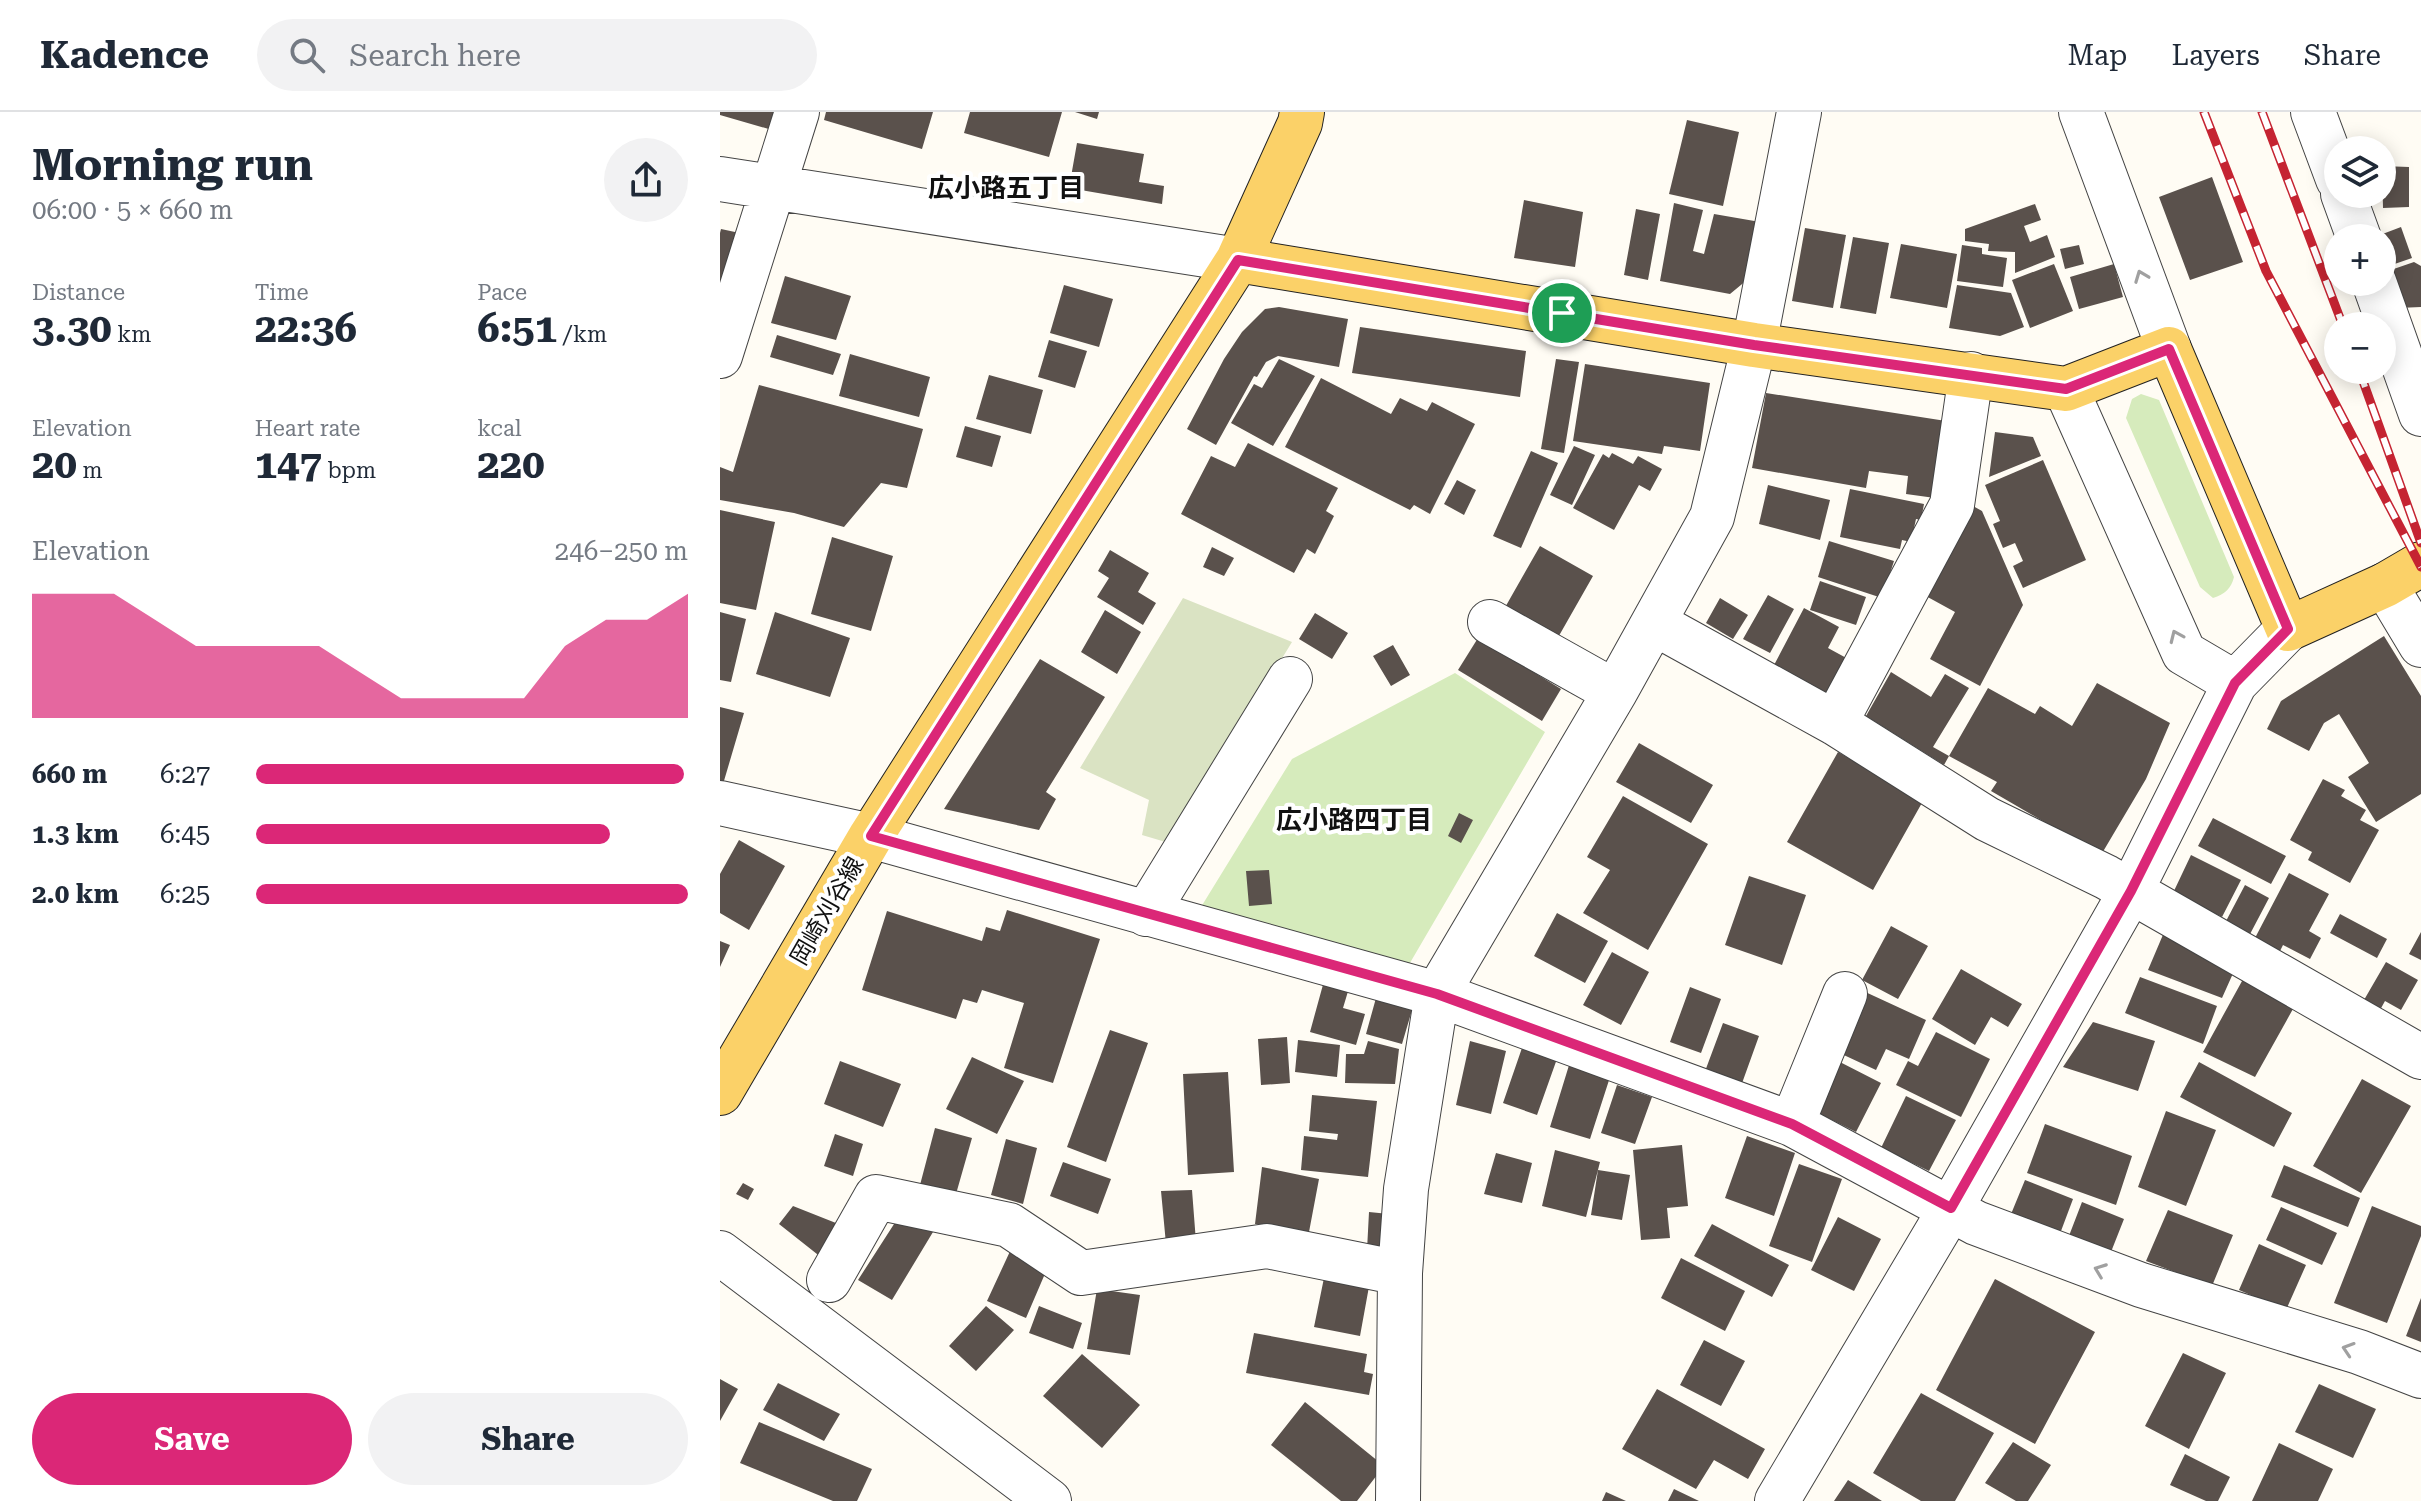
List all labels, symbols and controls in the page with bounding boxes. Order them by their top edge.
search box [257,19,817,91]
text: Kadence [40,33,209,77]
icon: search [285,33,329,77]
text: Search here [349,38,521,73]
text: Map [2068,39,2127,72]
text: Layers [2171,39,2260,72]
text: Share [2304,39,2381,72]
map controls [2324,136,2396,384]
button: layers [2324,136,2396,208]
button: share [604,138,688,222]
text: Morning run [32,139,313,191]
district label: 広小路五丁目 [928,173,1084,203]
text: 06:00 · 5 × 660 m [32,195,233,225]
button: + [2324,224,2396,296]
one-way arrow [2134,270,2151,284]
pin [1528,279,1596,347]
text: Distance [32,280,125,305]
text: Time [255,280,309,305]
text: Pace [477,280,527,305]
icon: arrive [1540,291,1584,335]
text: 3.30 [32,305,112,352]
text: 22:36 [255,305,357,352]
text: 6:51 [477,305,557,352]
button: − [2324,312,2396,384]
text: km [112,322,151,347]
text: /km [557,322,607,347]
text: Elevation [32,416,132,441]
text: Heart rate [255,416,360,441]
text: kcal [477,416,522,441]
text: 20 [32,441,77,488]
text: 147 [255,441,322,488]
text: 220 [477,441,545,488]
text: m [77,458,102,483]
text: bpm [322,458,376,483]
text: Elevation [32,536,150,566]
text: 246–250 m [555,536,688,566]
one-way arrow [2170,630,2186,644]
text: 660 m [32,759,107,789]
text: 6:27 [160,759,210,789]
district label: 広小路四丁目 [1276,805,1432,835]
text: 1.3 km [32,819,119,849]
text: 6:45 [160,819,210,849]
street label: 岡崎刈谷線 [785,852,869,970]
text: 2.0 km [32,879,119,909]
text: 6:25 [160,879,210,909]
one-way arrow [2094,1263,2108,1280]
one-way arrow [2342,1342,2355,1358]
button: Save [32,1393,352,1485]
button: Share [368,1393,688,1485]

